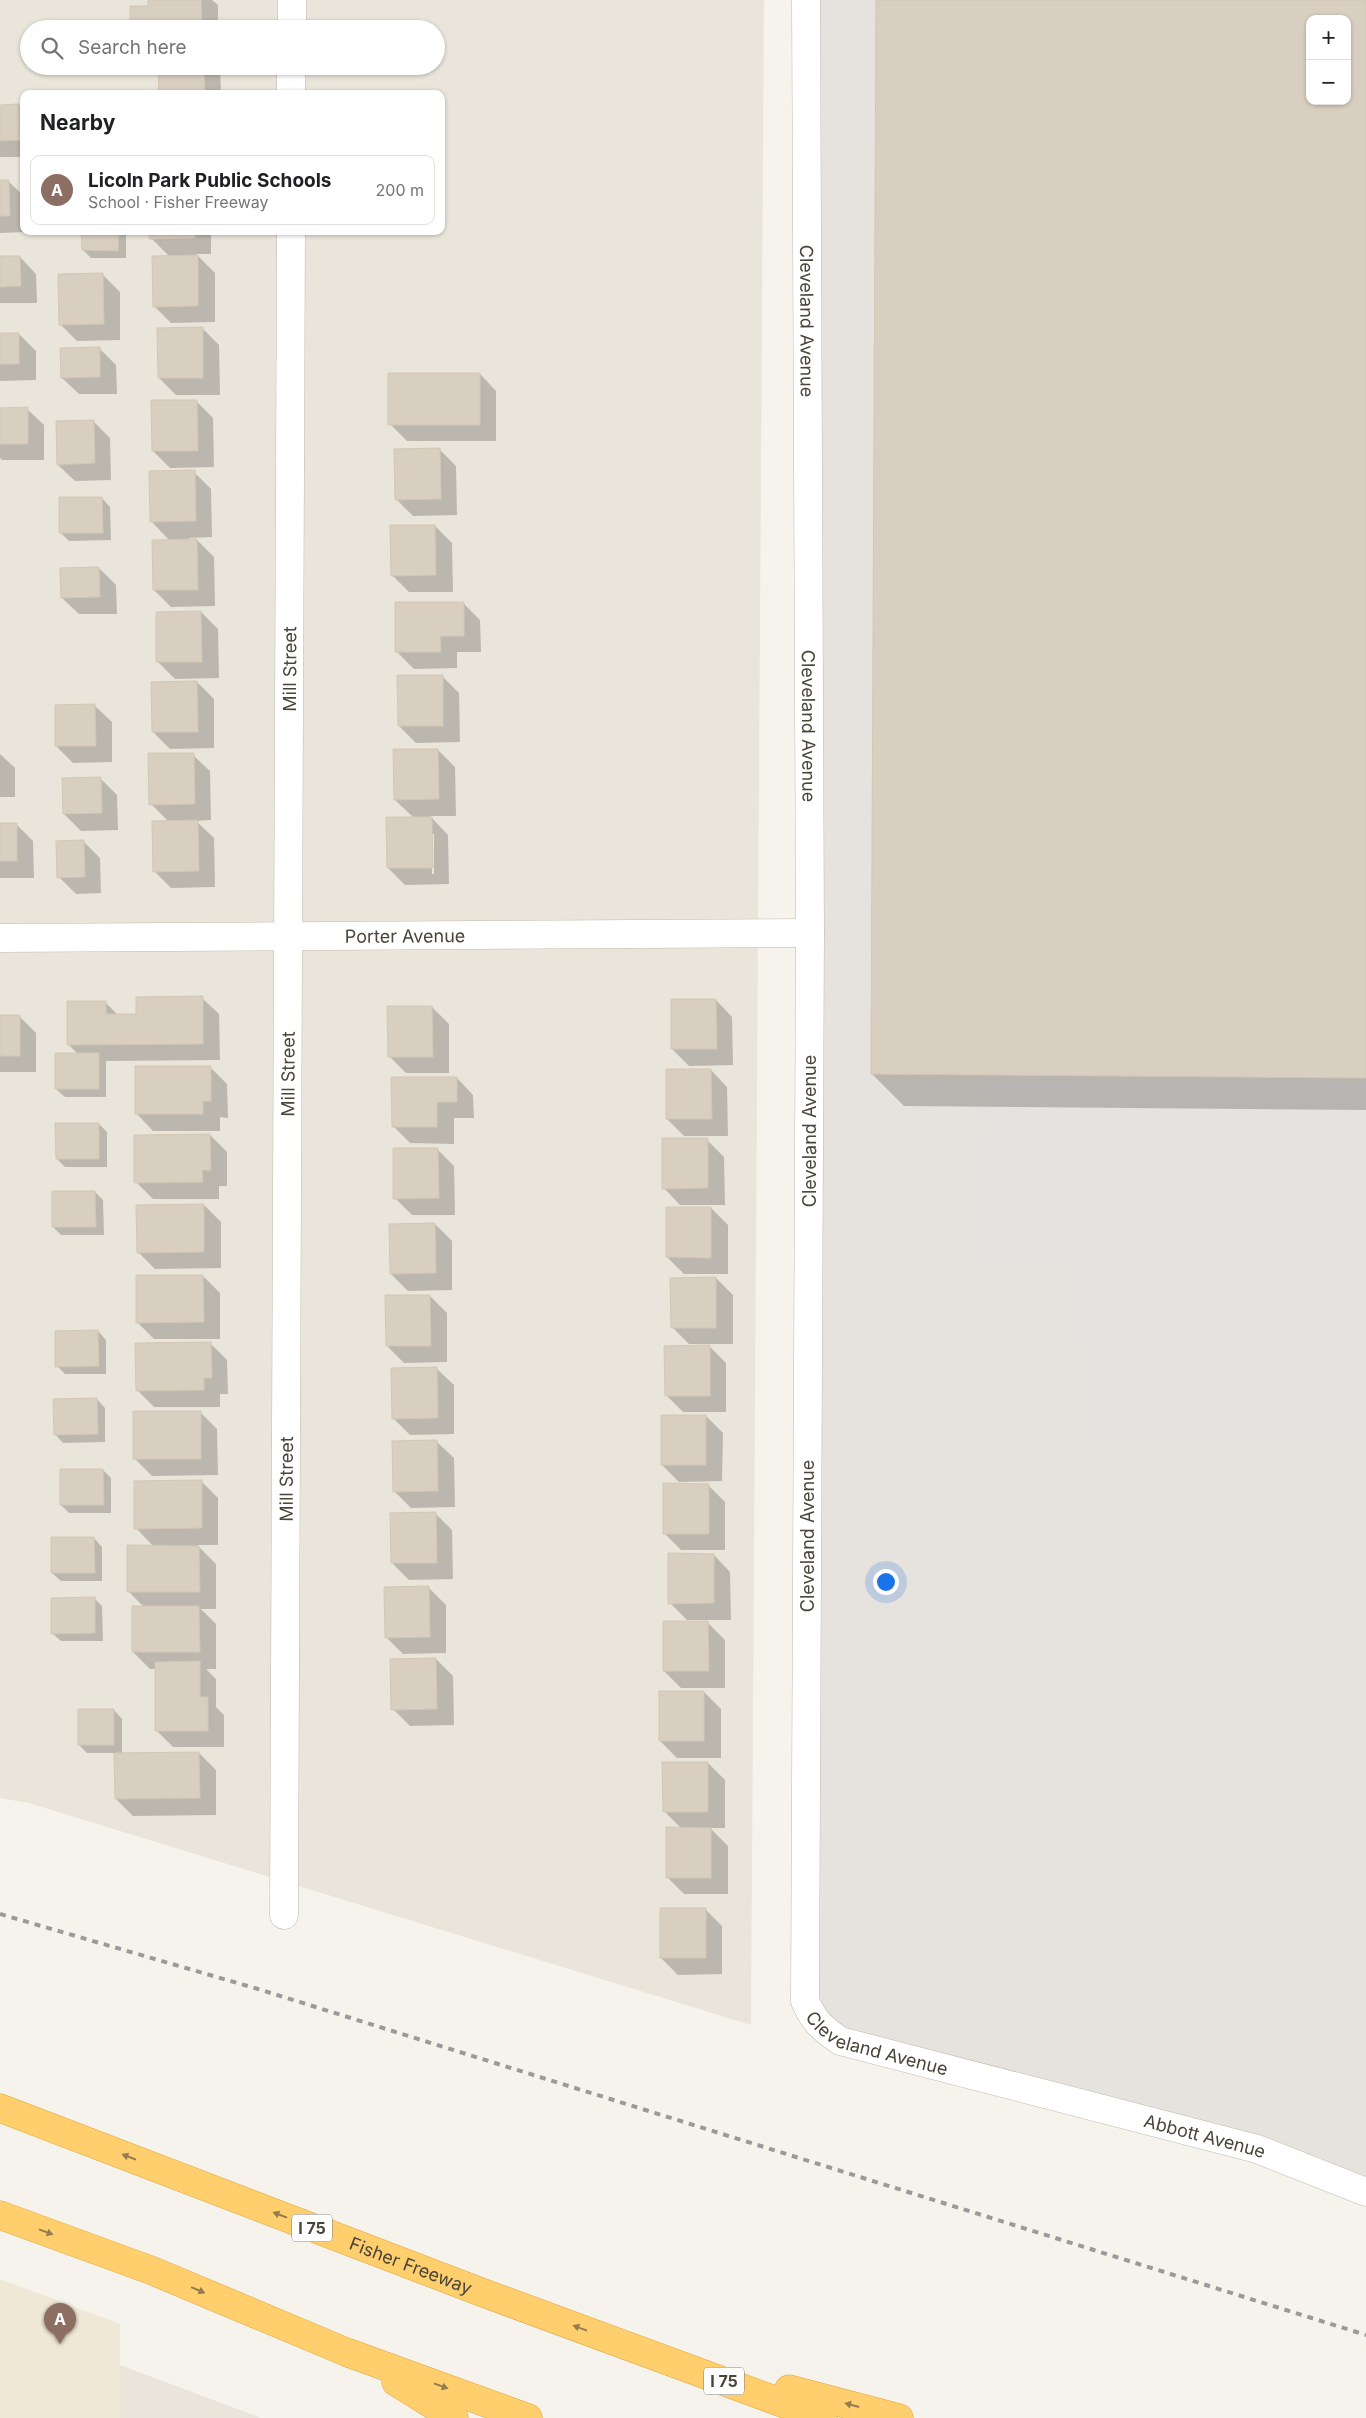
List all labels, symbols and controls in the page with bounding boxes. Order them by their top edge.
map controls [1306,15,1351,105]
button: + [1306,15,1351,60]
search box [20,20,445,75]
icon: search [38,34,66,62]
text: Search here [78,36,187,59]
button: − [1306,60,1351,105]
text: Nearby [40,110,115,135]
text: Licoln Park Public Schools [88,169,332,192]
text: A [51,180,63,200]
text: 200 m [376,180,424,200]
text: School · Fisher Freeway [88,192,269,212]
street label: Cleveland Avenue [797,245,818,397]
street label: Mill Street [279,626,300,712]
street label: Cleveland Avenue [798,650,820,802]
street label: Porter Avenue [345,925,465,946]
street label: Mill Street [277,1031,298,1117]
street label: Cleveland Avenue [799,1055,820,1207]
street label: Mill Street [275,1436,296,1522]
street label: Cleveland Avenue [797,1460,818,1612]
your location [873,1569,899,1595]
street label: Cleveland Avenue [802,2007,950,2079]
street label: Abbott Avenue [1142,2110,1269,2162]
one-way arrow [121,2153,136,2161]
one-way arrow [273,2211,288,2218]
road number: I 75 [292,2214,332,2242]
one-way arrow [39,2228,54,2236]
street label: Fisher Freeway [347,2232,475,2298]
one-way arrow [190,2287,205,2294]
pin: A [44,2303,76,2344]
one-way arrow [572,2324,587,2332]
road number: I 75 [704,2368,744,2394]
one-way arrow [434,2382,449,2390]
one-way arrow [844,2401,859,2409]

